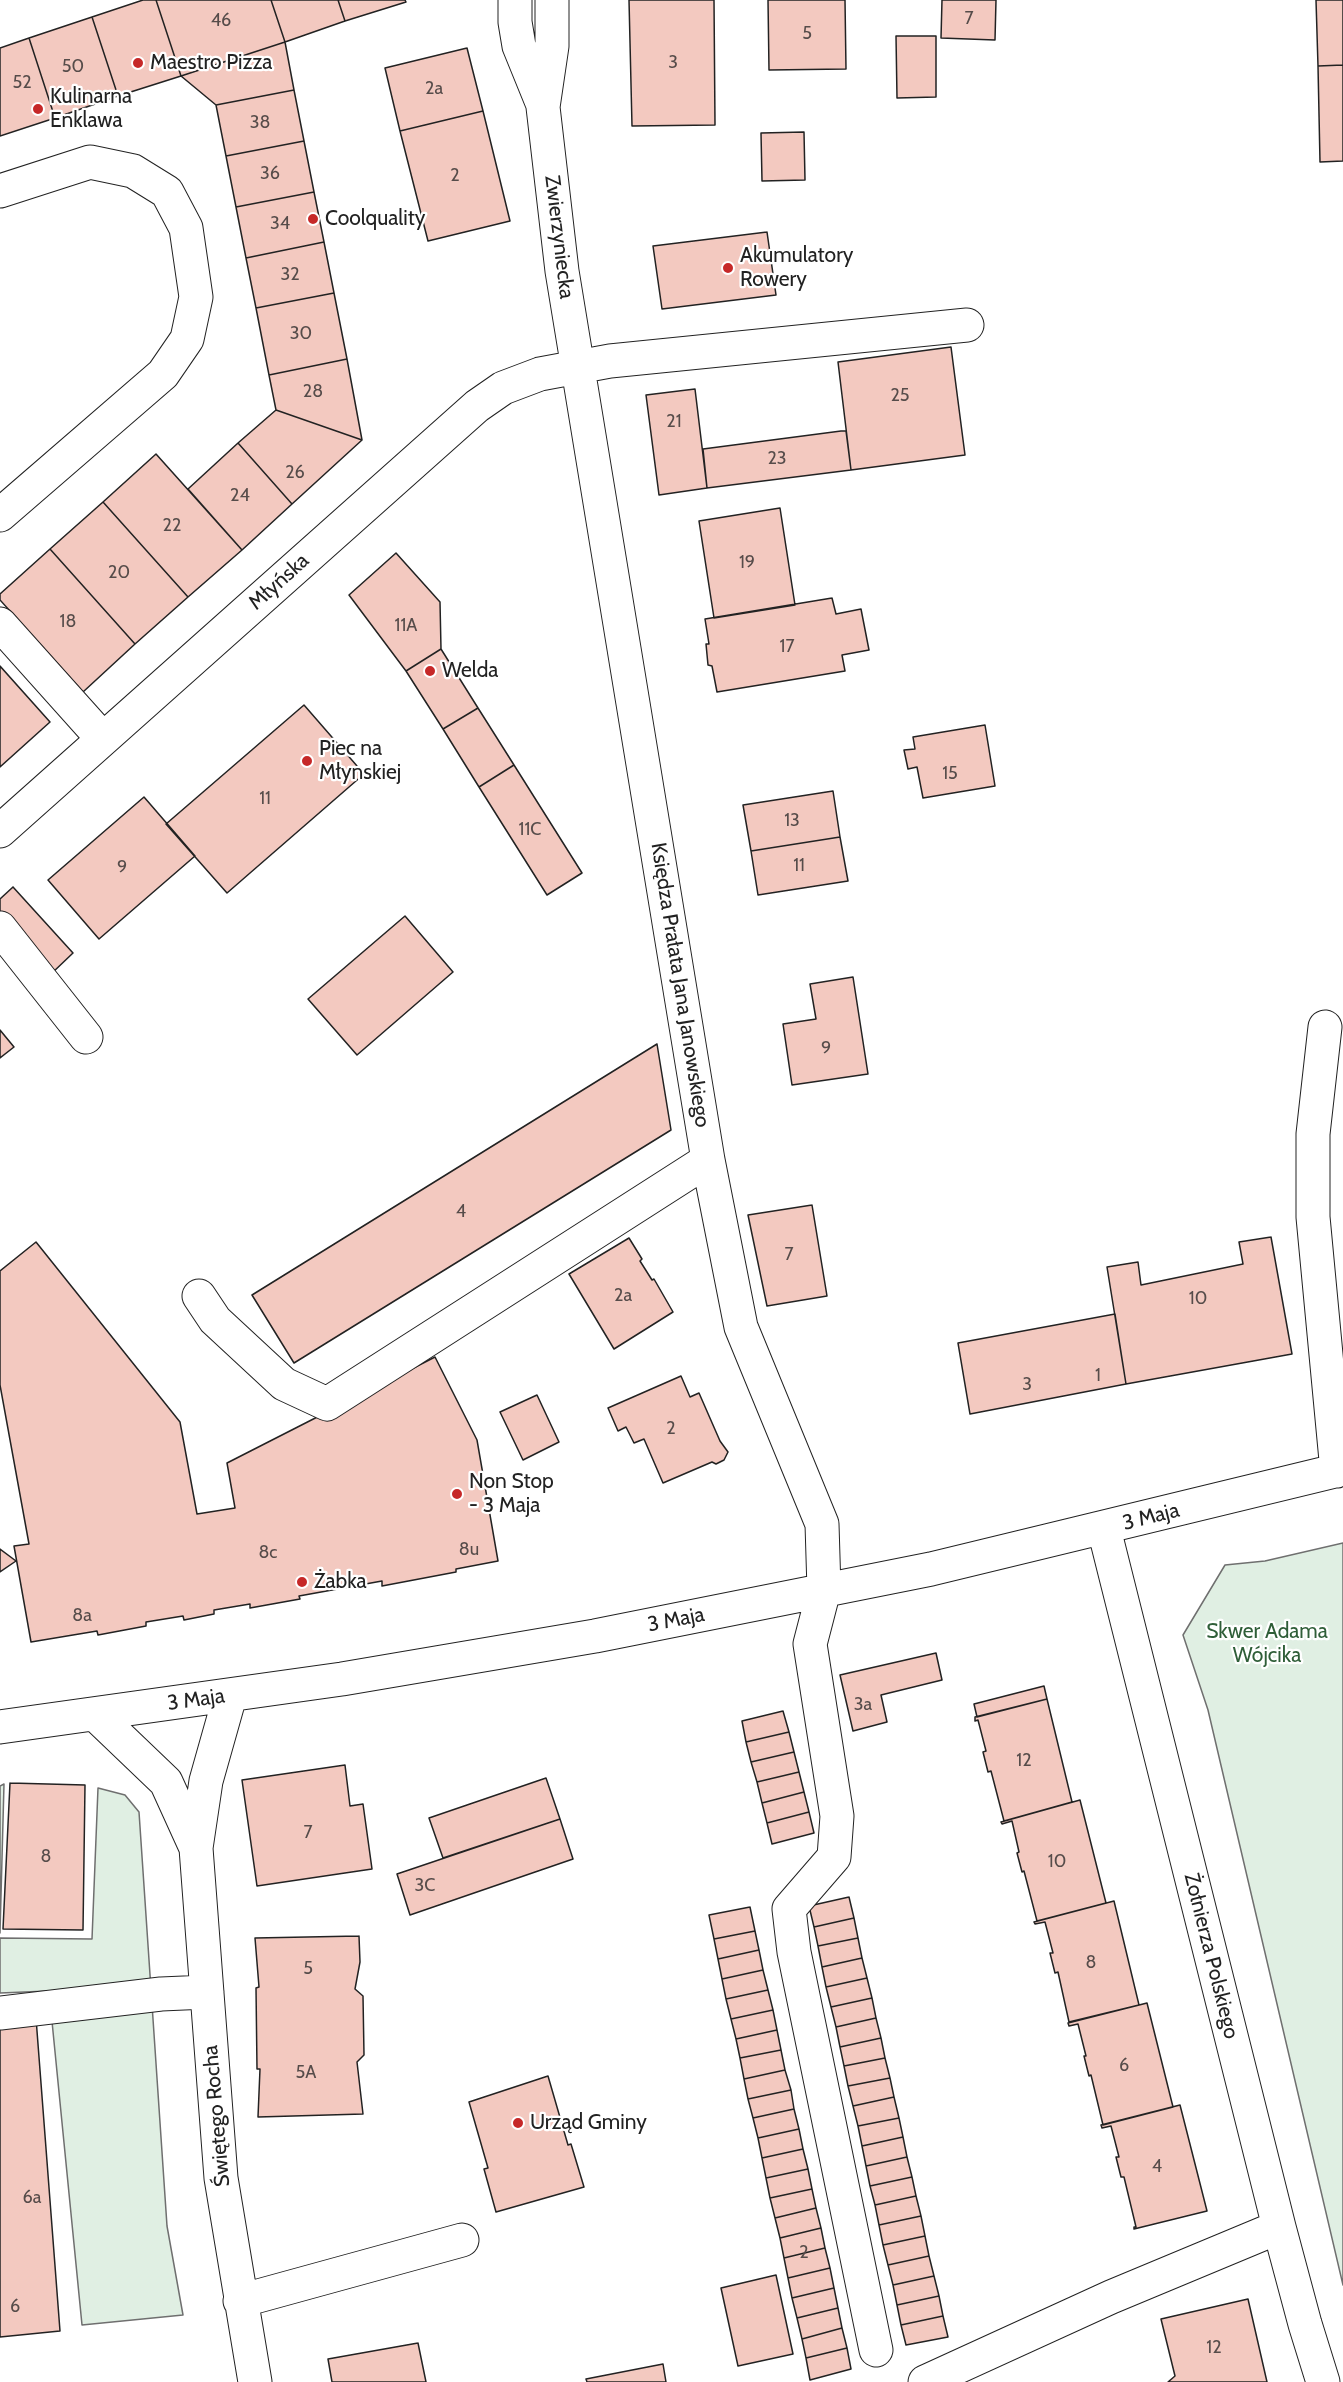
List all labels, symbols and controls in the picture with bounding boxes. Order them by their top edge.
house number: 7 [964,8,974,30]
house number: 46 [211,10,231,32]
house number: 5 [802,23,812,45]
place label: Maestro Pizza [150,50,272,76]
house number: 3 [668,52,678,74]
house number: 50 [62,56,84,78]
marker: Maestro Pizza [131,56,145,70]
house number: 52 [12,72,32,94]
house number: 2a [425,78,443,100]
place label: Kulinarna Enklawa [50,84,132,134]
marker: Kulinarna Enklawa [31,102,45,116]
house number: 38 [250,112,270,134]
house number: 36 [260,163,280,185]
house number: 2 [450,165,460,187]
street label: Zwierzyniecka [539,174,579,300]
place label: Coolquality [325,206,425,232]
marker: Coolquality [306,212,320,226]
house number: 34 [270,213,290,235]
place label: Akumulatory Rowery [740,243,853,293]
marker: Akumulatory Rowery [721,261,735,275]
house number: 32 [280,264,300,286]
house number: 30 [290,323,312,345]
house number: 28 [303,381,323,403]
house number: 25 [890,385,910,407]
house number: 21 [666,411,682,433]
house number: 23 [767,448,787,470]
house number: 26 [285,462,305,484]
house number: 24 [230,485,250,507]
house number: 22 [163,515,181,537]
street label: Młyńska [244,548,314,616]
house number: 19 [739,552,755,574]
house number: 20 [108,562,130,584]
house number: 18 [60,611,76,633]
house number: 11A [395,615,417,637]
house number: 17 [780,636,794,658]
place label: Welda [442,658,498,684]
marker: Welda [423,664,437,678]
place label: Piec na Młynskiej [319,736,401,786]
marker: Piec na Młynskiej [300,754,314,768]
house number: 15 [942,763,958,785]
house number: 11 [259,788,271,810]
house number: 13 [784,810,800,832]
house number: 11C [519,819,541,841]
street label: Księdza Prałata Jana Janowskiego [645,841,715,1129]
house number: 11 [793,855,805,877]
house number: 9 [117,857,127,879]
house number: 9 [821,1038,831,1060]
house number: 4 [456,1201,466,1223]
house number: 7 [784,1244,794,1266]
house number: 2a [614,1285,632,1307]
house number: 10 [1189,1288,1207,1310]
house number: 1 [1095,1365,1101,1387]
house number: 3 [1022,1374,1032,1396]
house number: 2 [666,1418,676,1440]
place label: Non Stop - 3 Maja [469,1469,554,1519]
marker: Non Stop - 3 Maja [450,1487,464,1501]
street label: 3 Maja [1120,1498,1182,1536]
house number: 8u [459,1539,479,1561]
house number: 8c [258,1542,278,1564]
place label: Żabka [314,1569,367,1595]
marker: Żabka [295,1575,309,1589]
street label: 3 Maja [645,1602,707,1638]
house number: 8a [72,1605,92,1627]
park label: Skwer Adama Wójcika [1206,1619,1328,1669]
street label: 3 Maja [166,1684,226,1716]
house number: 3a [854,1694,872,1716]
house number: 12 [1016,1750,1032,1772]
house number: 7 [303,1822,313,1844]
house number: 8 [41,1846,51,1868]
house number: 10 [1048,1851,1066,1873]
street label: Żołnierza Polskiego [1178,1871,1244,2041]
house number: 3C [415,1875,435,1897]
house number: 8 [1086,1952,1096,1974]
house number: 5 [303,1958,313,1980]
street label: Świętego Rocha [198,2044,236,2188]
house number: 6 [1119,2055,1129,2077]
house number: 5A [296,2062,316,2084]
place label: Urząd Gminy [530,2110,647,2136]
marker: Urząd Gminy [511,2116,525,2130]
house number: 4 [1152,2156,1162,2178]
house number: 6a [23,2187,41,2209]
house number: 2 [799,2242,809,2264]
house number: 6 [10,2296,20,2318]
house number: 12 [1206,2337,1222,2359]

